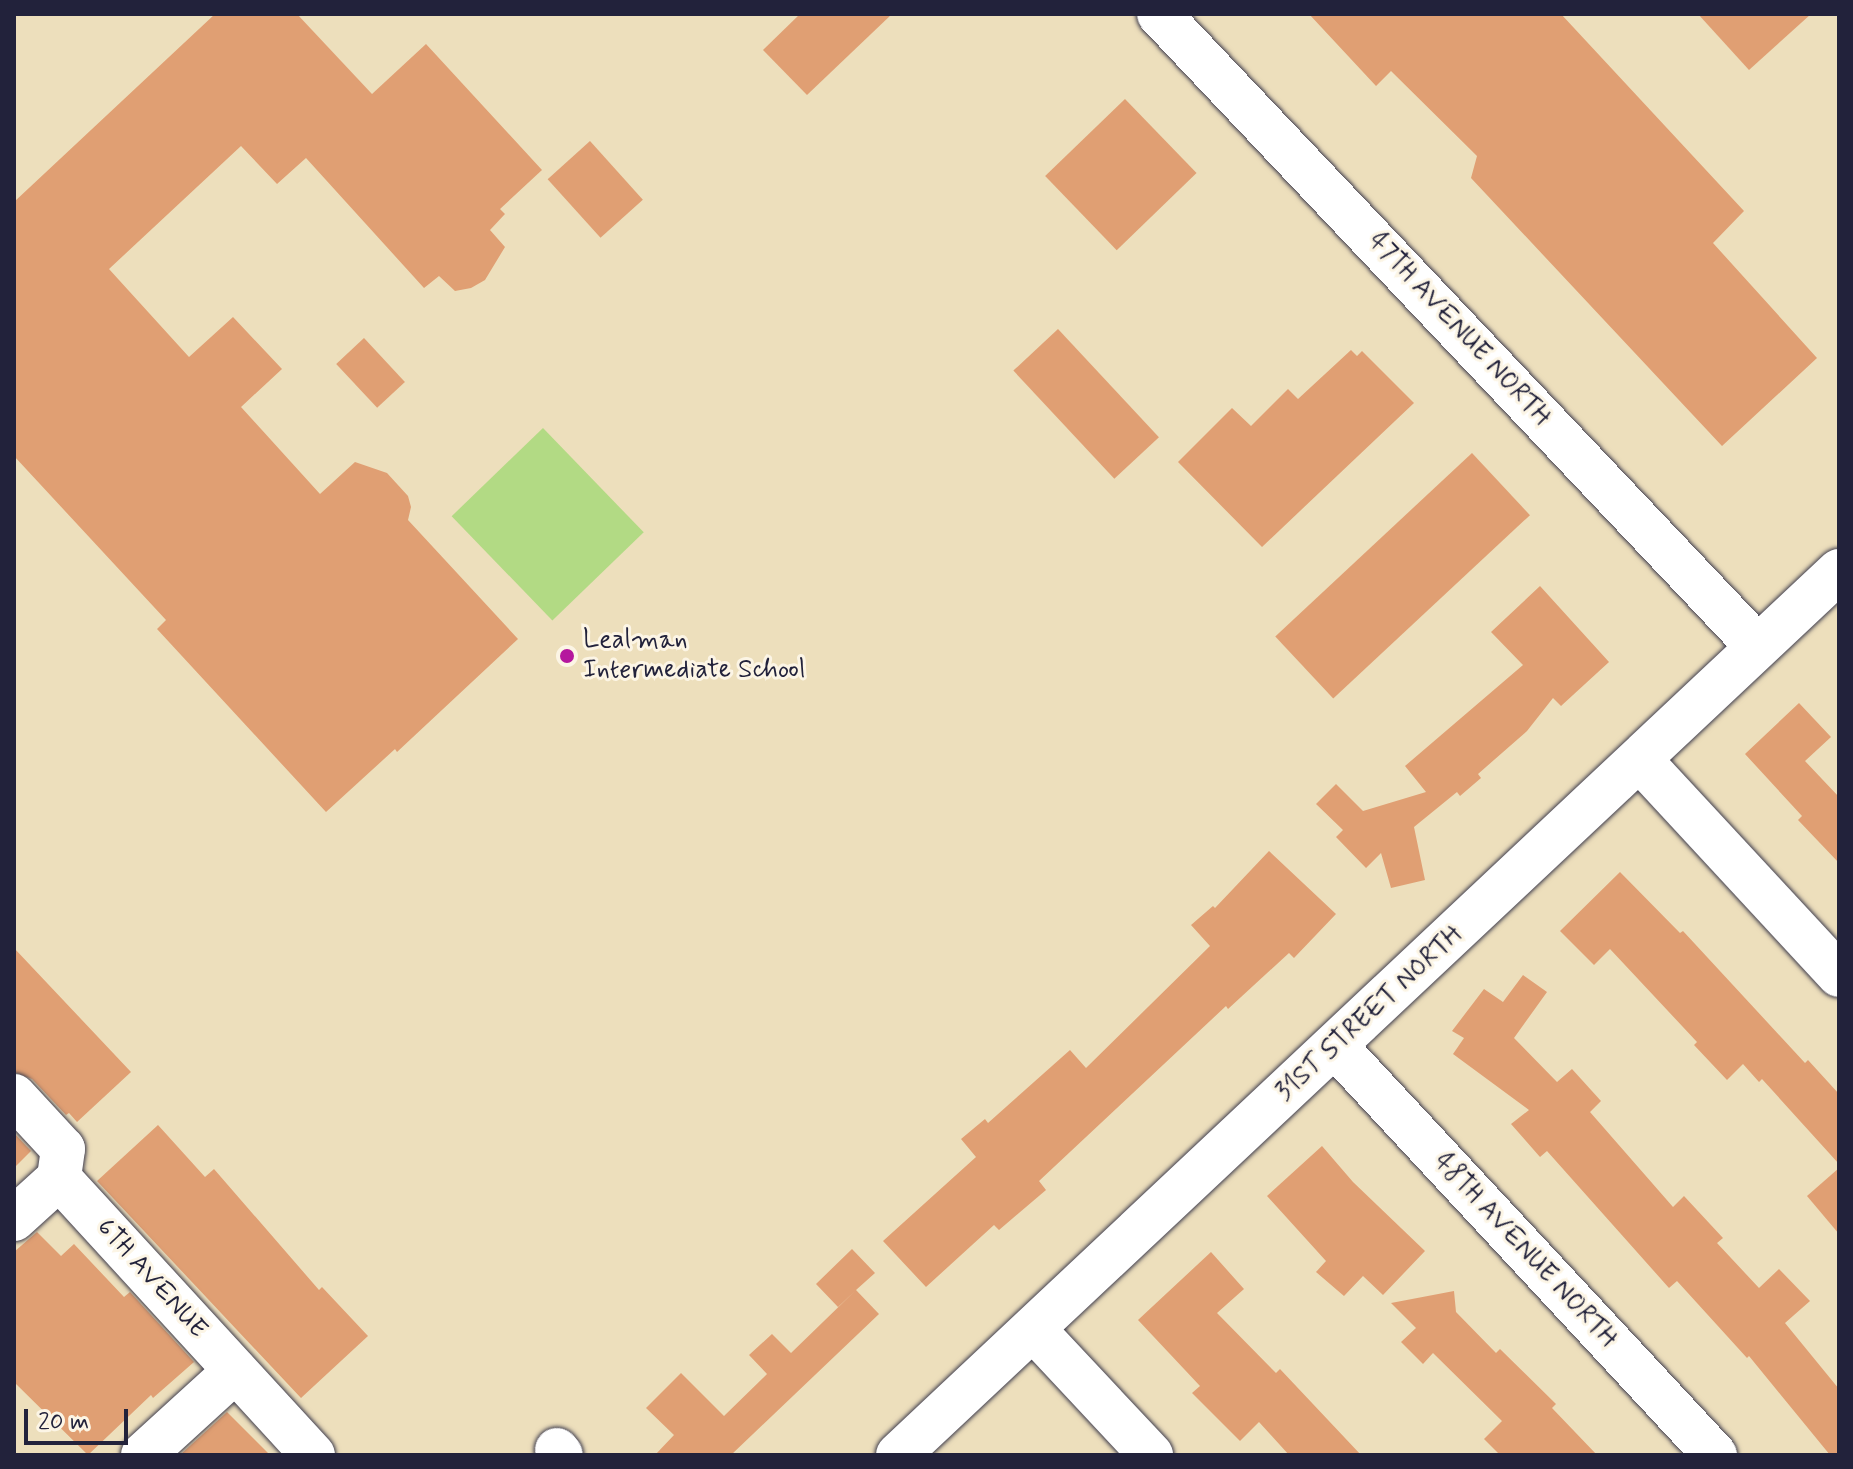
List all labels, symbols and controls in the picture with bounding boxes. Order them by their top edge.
street label: 47TH AVENUE NORTH [1361,227,1557,433]
place label: Lealman Intermediate School [583,625,805,686]
marker: Lealman Intermediate School [558,647,576,665]
street label: 31ST STREET NORTH [1269,918,1471,1110]
street label: 48TH AVENUE NORTH [1427,1147,1623,1355]
street label: 6TH AVENUE [89,1213,213,1345]
scale bar [28,1393,132,1443]
text: 20 m [38,1407,89,1438]

